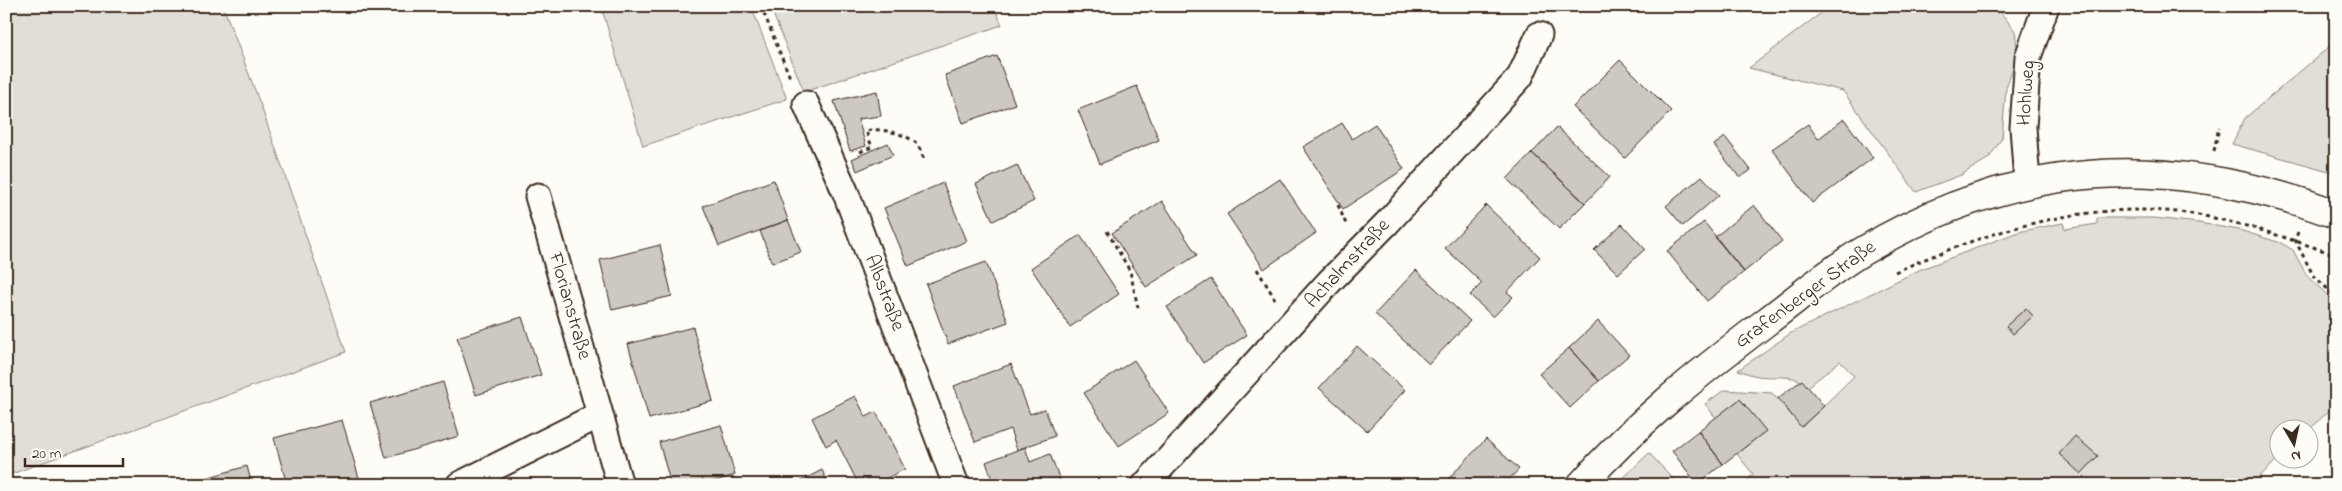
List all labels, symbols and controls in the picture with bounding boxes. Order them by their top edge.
street label: Hohlweg [2010,59,2045,127]
street label: Achalmstraße [1299,213,1397,315]
street label: Grafenberger Straße [1729,234,1883,357]
street label: Florianstraße [540,248,598,363]
street label: Albstraße [856,251,912,335]
north arrow [2270,418,2320,468]
scale bar [25,436,122,468]
text: 20 m [32,443,62,465]
text: N [2289,444,2302,466]

